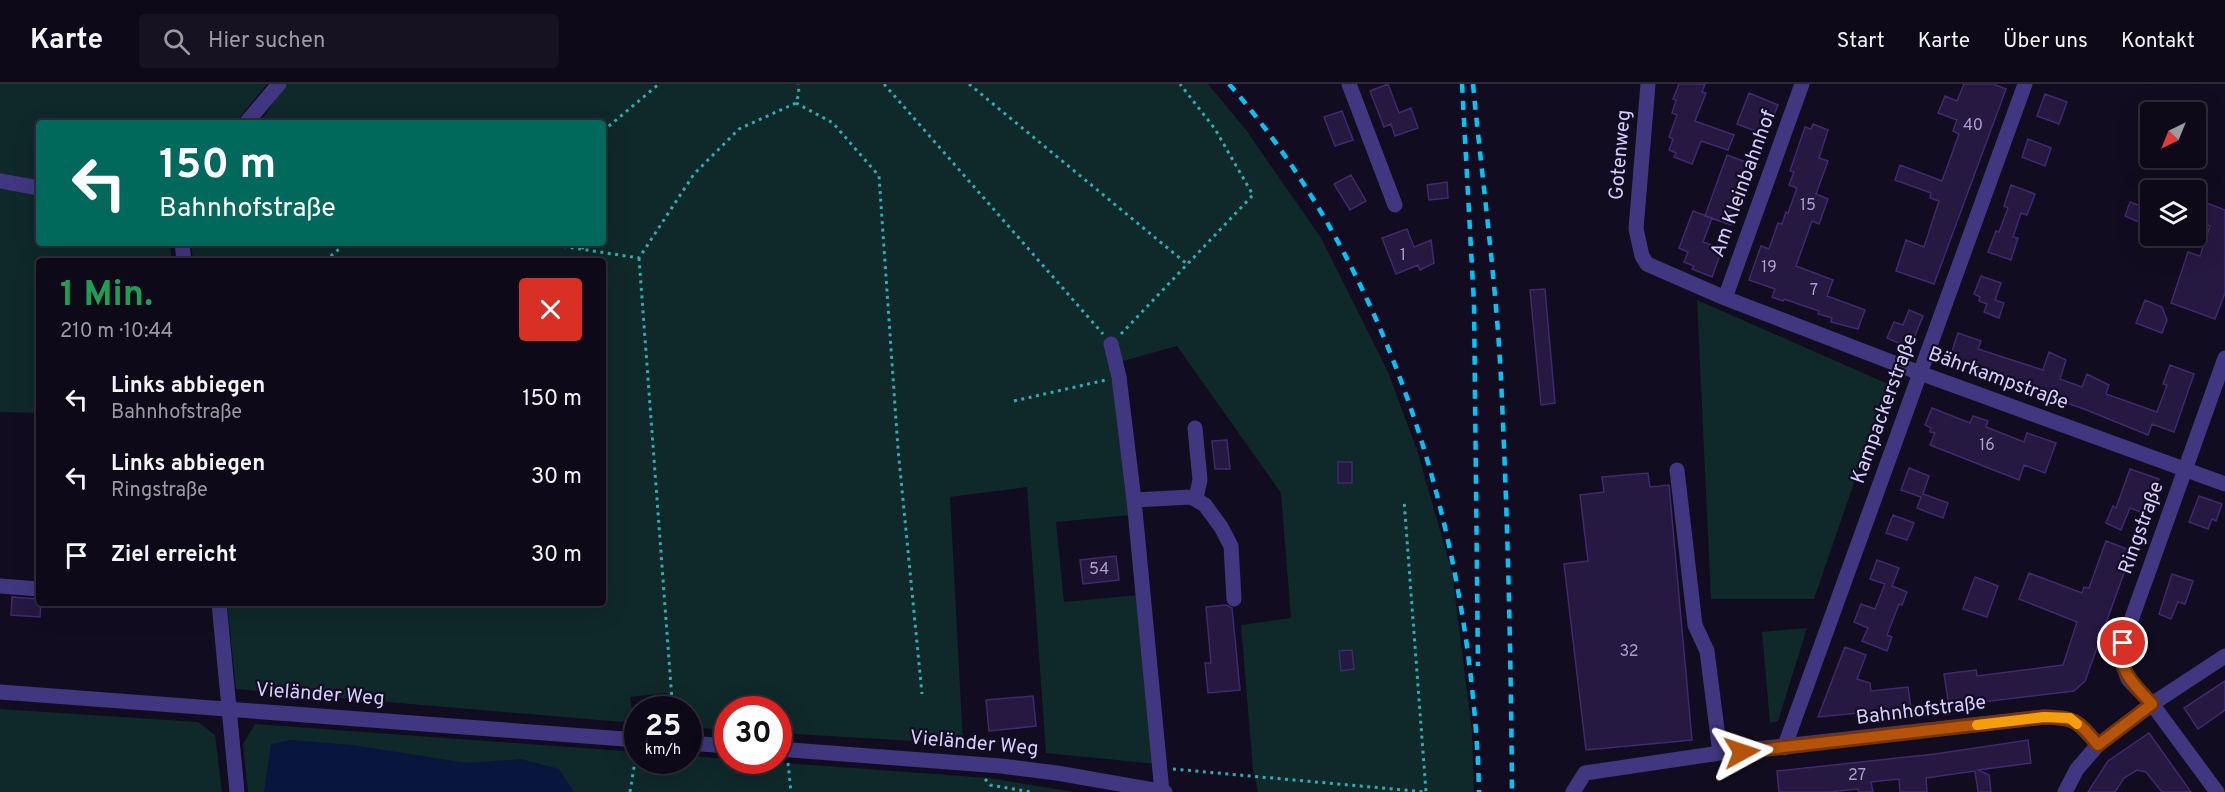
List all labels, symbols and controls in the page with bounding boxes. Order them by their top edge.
search box [139,14,559,68]
text: Karte [30,23,103,59]
icon: search [160,25,193,58]
text: Hier suchen [208,28,325,55]
text: Start [1837,28,1885,55]
text: Karte [1918,28,1970,55]
text: Über uns [2003,28,2088,55]
text: Kontakt [2121,28,2195,55]
north arrow [2140,102,2206,168]
map controls [2140,102,2206,246]
street label: Am Kleinbahnhof [1705,107,1783,261]
street label: Gotenweg [1604,109,1638,201]
house number: 40 [1963,116,1983,136]
text: 150 m [159,140,276,193]
icon: left [60,144,138,222]
button: layers [2140,180,2206,246]
text: Bahnhofstraße [159,192,336,226]
house number: 15 [1800,196,1816,216]
house number: 1 [1400,246,1406,266]
house number: 19 [1761,258,1777,278]
text: 1 Min. [60,273,153,319]
button: close [519,278,582,341]
house number: 7 [1810,281,1818,301]
text: 210 m · 10:44 [60,319,173,345]
street label: Kampackerstraße [1846,331,1924,487]
street label: Bährkampstraße [1924,342,2072,416]
text: Links abbiegen [111,373,265,400]
icon: left [60,383,93,416]
text: 150 m [522,386,582,413]
text: Bahnhofstraße [111,400,242,426]
house number: 16 [1979,436,1995,456]
text: Links abbiegen [111,451,265,478]
icon: left [60,461,93,494]
text: 30 m [531,464,582,491]
text: Ringstraße [111,478,208,504]
street label: Ringstraße [2113,478,2171,578]
icon: arrive [60,539,93,572]
text: Ziel erreicht [111,542,237,569]
text: 30 m [531,542,582,569]
house number: 54 [1089,560,1109,580]
pin [2097,617,2148,668]
icon: arrive [2106,626,2139,659]
house number: 32 [1619,642,1639,662]
street label: Vieländer Weg [255,678,385,712]
street label: Bahnhofstraße [1854,690,1988,732]
speed limit sign: 30 [714,696,792,774]
text: 25 [645,709,681,746]
position arrow [1710,720,1774,784]
street label: Vieländer Weg [908,725,1040,763]
text: km/h [645,741,681,760]
house number: 27 [1848,766,1866,786]

